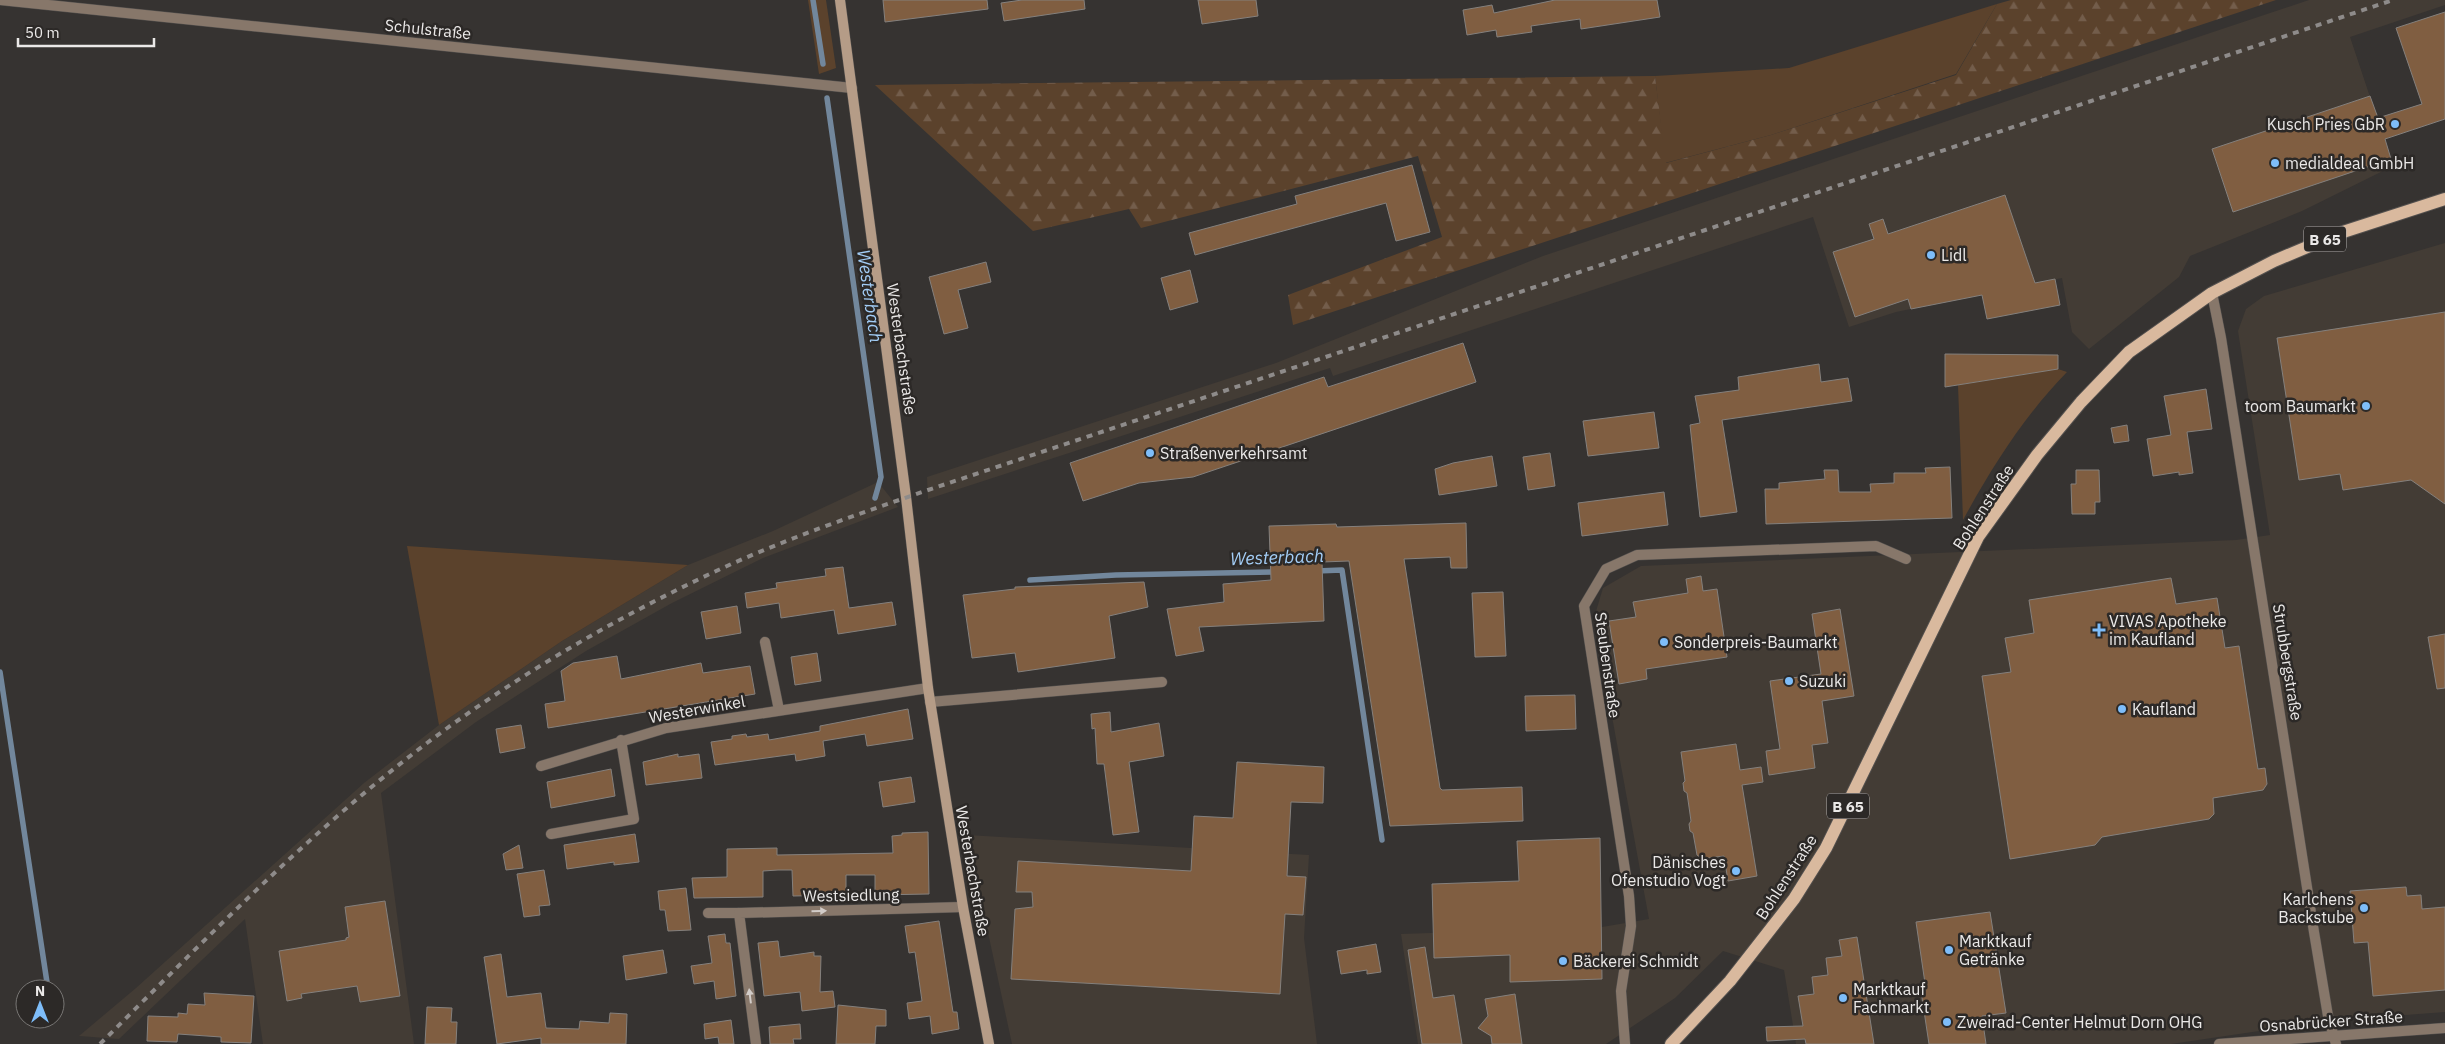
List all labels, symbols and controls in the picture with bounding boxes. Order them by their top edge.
scale bar [18,15,154,47]
street label: Schulstraße [384,15,472,43]
text: 50 m [25,23,60,42]
place label: Kusch Pries GbR [2267,114,2385,134]
marker: Kusch Pries GbR [2389,118,2401,130]
place label: medialdeal GmbH [2285,153,2414,173]
marker: medialdeal GmbH [2269,157,2281,169]
road number: B 65 [2304,226,2346,252]
place label: Lidl [1941,245,1967,265]
water label: Westerbach [852,248,888,344]
marker: Lidl [1925,249,1937,261]
street label: Westerbachstraße [883,282,921,416]
place label: toom Baumarkt [2244,396,2356,416]
marker: toom Baumarkt [2360,400,2372,412]
place label: Straßenverkehrsamt [1160,443,1307,463]
marker: Straßenverkehrsamt [1144,447,1156,459]
street label: Bohlenstraße [1948,461,2018,553]
water label: Westerbach [1230,544,1324,570]
street label: Strubbergstraße [2269,602,2307,722]
street label: Steubenstraße [1591,611,1625,719]
place label: VIVAS Apotheke im Kaufland [2109,611,2227,649]
marker: VIVAS Apotheke im Kaufland [2093,624,2105,636]
place label: Sonderpreis-Baumarkt [1674,632,1838,652]
marker: Sonderpreis-Baumarkt [1658,636,1670,648]
place label: Suzuki [1799,671,1846,691]
marker: Suzuki [1783,675,1795,687]
street label: Westerwinkel [647,691,747,727]
place label: Kaufland [2132,699,2196,719]
marker: Kaufland [2116,703,2128,715]
road number: B 65 [1827,794,1869,818]
street label: Westerbachstraße [952,804,994,938]
street label: Bohlenstraße [1751,831,1821,923]
place label: Dänisches Ofenstudio Vogt [1611,852,1726,890]
marker: Dänisches Ofenstudio Vogt [1730,865,1742,877]
street label: Westsiedlung [802,884,900,906]
place label: Karlchens Backstube [2278,889,2354,927]
marker: Karlchens Backstube [2358,902,2370,914]
one-way arrow [811,907,827,915]
place label: Marktkauf Getränke [1959,931,2031,969]
marker: Marktkauf Getränke [1943,944,1955,956]
place label: Bäckerei Schmidt [1573,951,1699,971]
marker: Bäckerei Schmidt [1557,955,1569,967]
north arrow [15,979,65,1029]
place label: Marktkauf Fachmarkt [1853,979,1929,1017]
text: N [35,982,45,1000]
one-way arrow [746,987,754,1003]
marker: Marktkauf Fachmarkt [1837,992,1849,1004]
street label: Osnabrücker Straße [2259,1006,2404,1036]
place label: Zweirad-Center Helmut Dorn OHG [1957,1012,2202,1032]
marker: Zweirad-Center Helmut Dorn OHG [1941,1016,1953,1028]

